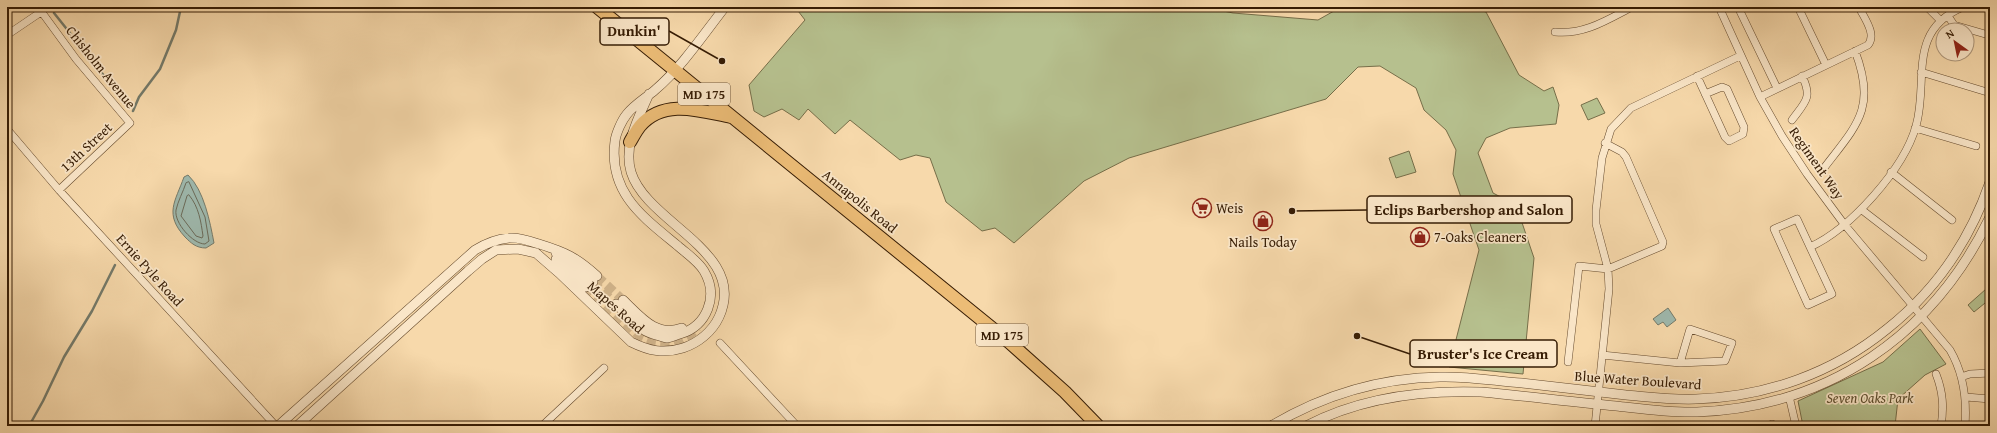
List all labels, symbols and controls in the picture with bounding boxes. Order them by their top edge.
callout: Dunkin' [600,18,669,45]
text: Dunkin' [607,20,661,41]
street label: Chisholm Avenue [61,21,141,113]
north arrow [1935,22,1975,62]
text: N [1942,25,1958,42]
road number: MD 175 [678,83,730,105]
street label: 13th Street [55,118,117,176]
street label: Regiment Way [1785,123,1849,203]
street label: Annapolis Road [818,164,902,238]
callout: Eclips Barbershop and Salon [1367,196,1572,223]
supermarket icon: Weis [1191,197,1213,219]
place label: Weis [1216,198,1243,218]
text: Eclips Barbershop and Salon [1374,199,1564,220]
shop icon: Nails Today [1252,210,1274,232]
shop icon: 7-Oaks Cleaners [1409,226,1431,248]
place label: 7-Oaks Cleaners [1434,227,1527,247]
street label: Ernie Pyle Road [112,229,188,311]
place label: Nails Today [1229,232,1297,252]
street label: Mapes Road [583,276,649,338]
road number: MD 175 [976,324,1028,346]
callout: Bruster's Ice Cream [1410,340,1557,367]
text: Bruster's Ice Cream [1418,343,1549,364]
street label: Blue Water Boulevard [1574,366,1703,394]
park label: Seven Oaks Park [1826,388,1914,408]

